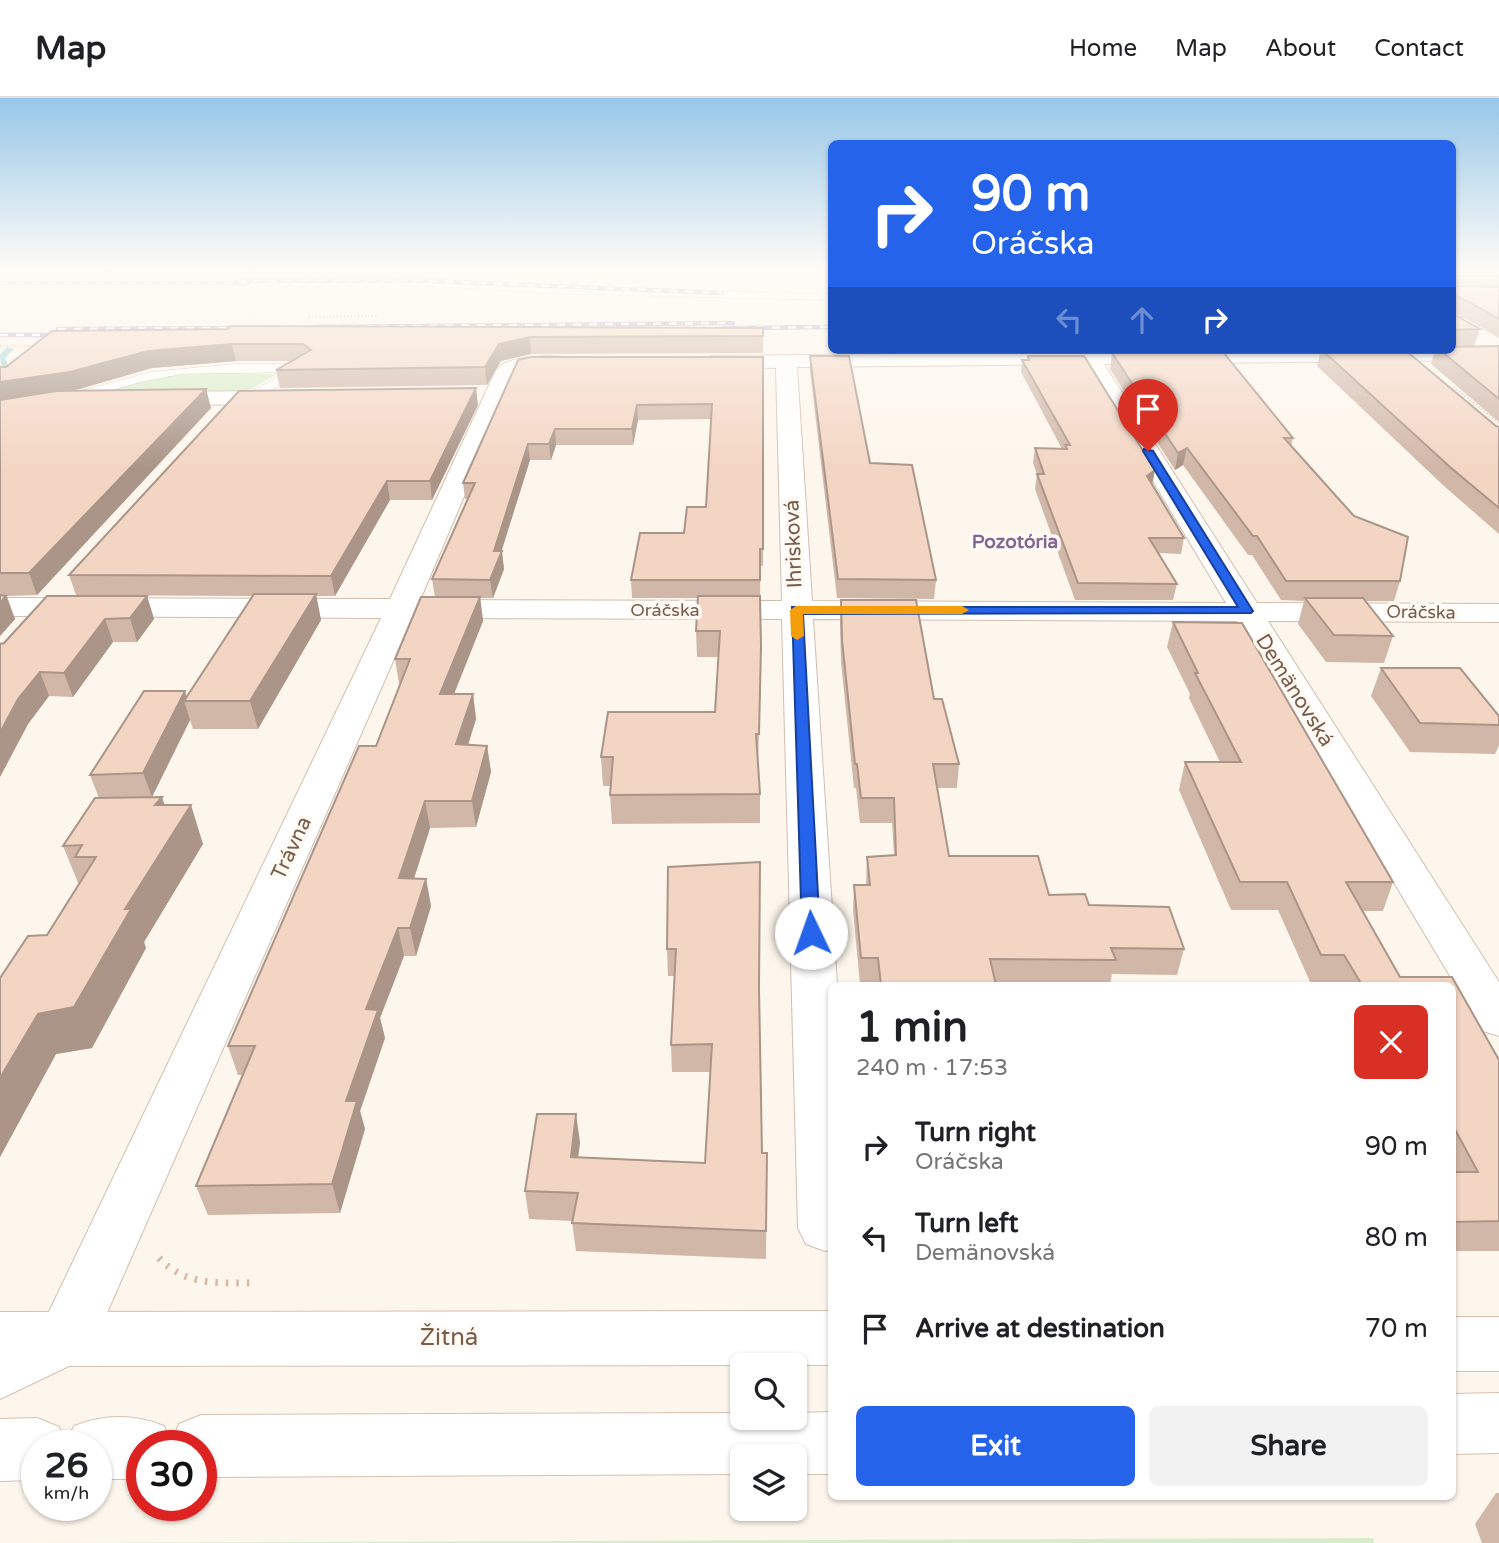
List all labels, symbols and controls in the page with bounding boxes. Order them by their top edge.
text: Map [35,29,106,68]
text: Home [1069,34,1137,63]
text: Map [1175,34,1227,63]
text: About [1265,34,1336,63]
text: Contact [1374,34,1464,63]
text: 90 m [971,165,1090,224]
icon: right [856,168,947,259]
text: Oráčska [971,225,1094,263]
icon: left [1050,301,1088,339]
icon: ahead [1123,301,1161,339]
icon: right [1196,301,1234,339]
pin [1118,379,1178,451]
icon: arrive [1129,390,1167,428]
street label: Ihrisková [779,499,808,589]
district label: Pozotória [972,531,1058,553]
street label: Oráčska [630,599,700,621]
street label: Oráčska [1386,600,1456,624]
street label: Demänovská [1250,629,1339,751]
street label: Trávna [266,813,317,884]
position arrow [774,896,848,970]
text: 1 min [856,1002,968,1053]
button: close [1354,1005,1428,1079]
text: 240 m · 17:53 [856,1054,1008,1082]
text: Turn right [915,1117,1036,1148]
icon: right [856,1128,894,1166]
text: 90 m [1365,1131,1428,1162]
text: Oráčska [915,1148,1004,1176]
text: Turn left [915,1208,1018,1239]
icon: left [856,1219,894,1257]
text: 80 m [1365,1222,1428,1253]
text: Demänovská [915,1239,1055,1267]
icon: arrive [856,1310,894,1348]
text: Arrive at destination [915,1313,1165,1344]
text: 70 m [1365,1313,1428,1344]
street label: Žitná [420,1323,478,1352]
map controls [730,1353,807,1521]
button: search [730,1353,807,1430]
button: Exit [856,1406,1135,1486]
button: Share [1149,1406,1428,1486]
speed limit sign: 30 [126,1430,217,1521]
button: layers [730,1444,807,1521]
text: 26 [45,1445,88,1487]
text: km/h [44,1482,89,1504]

